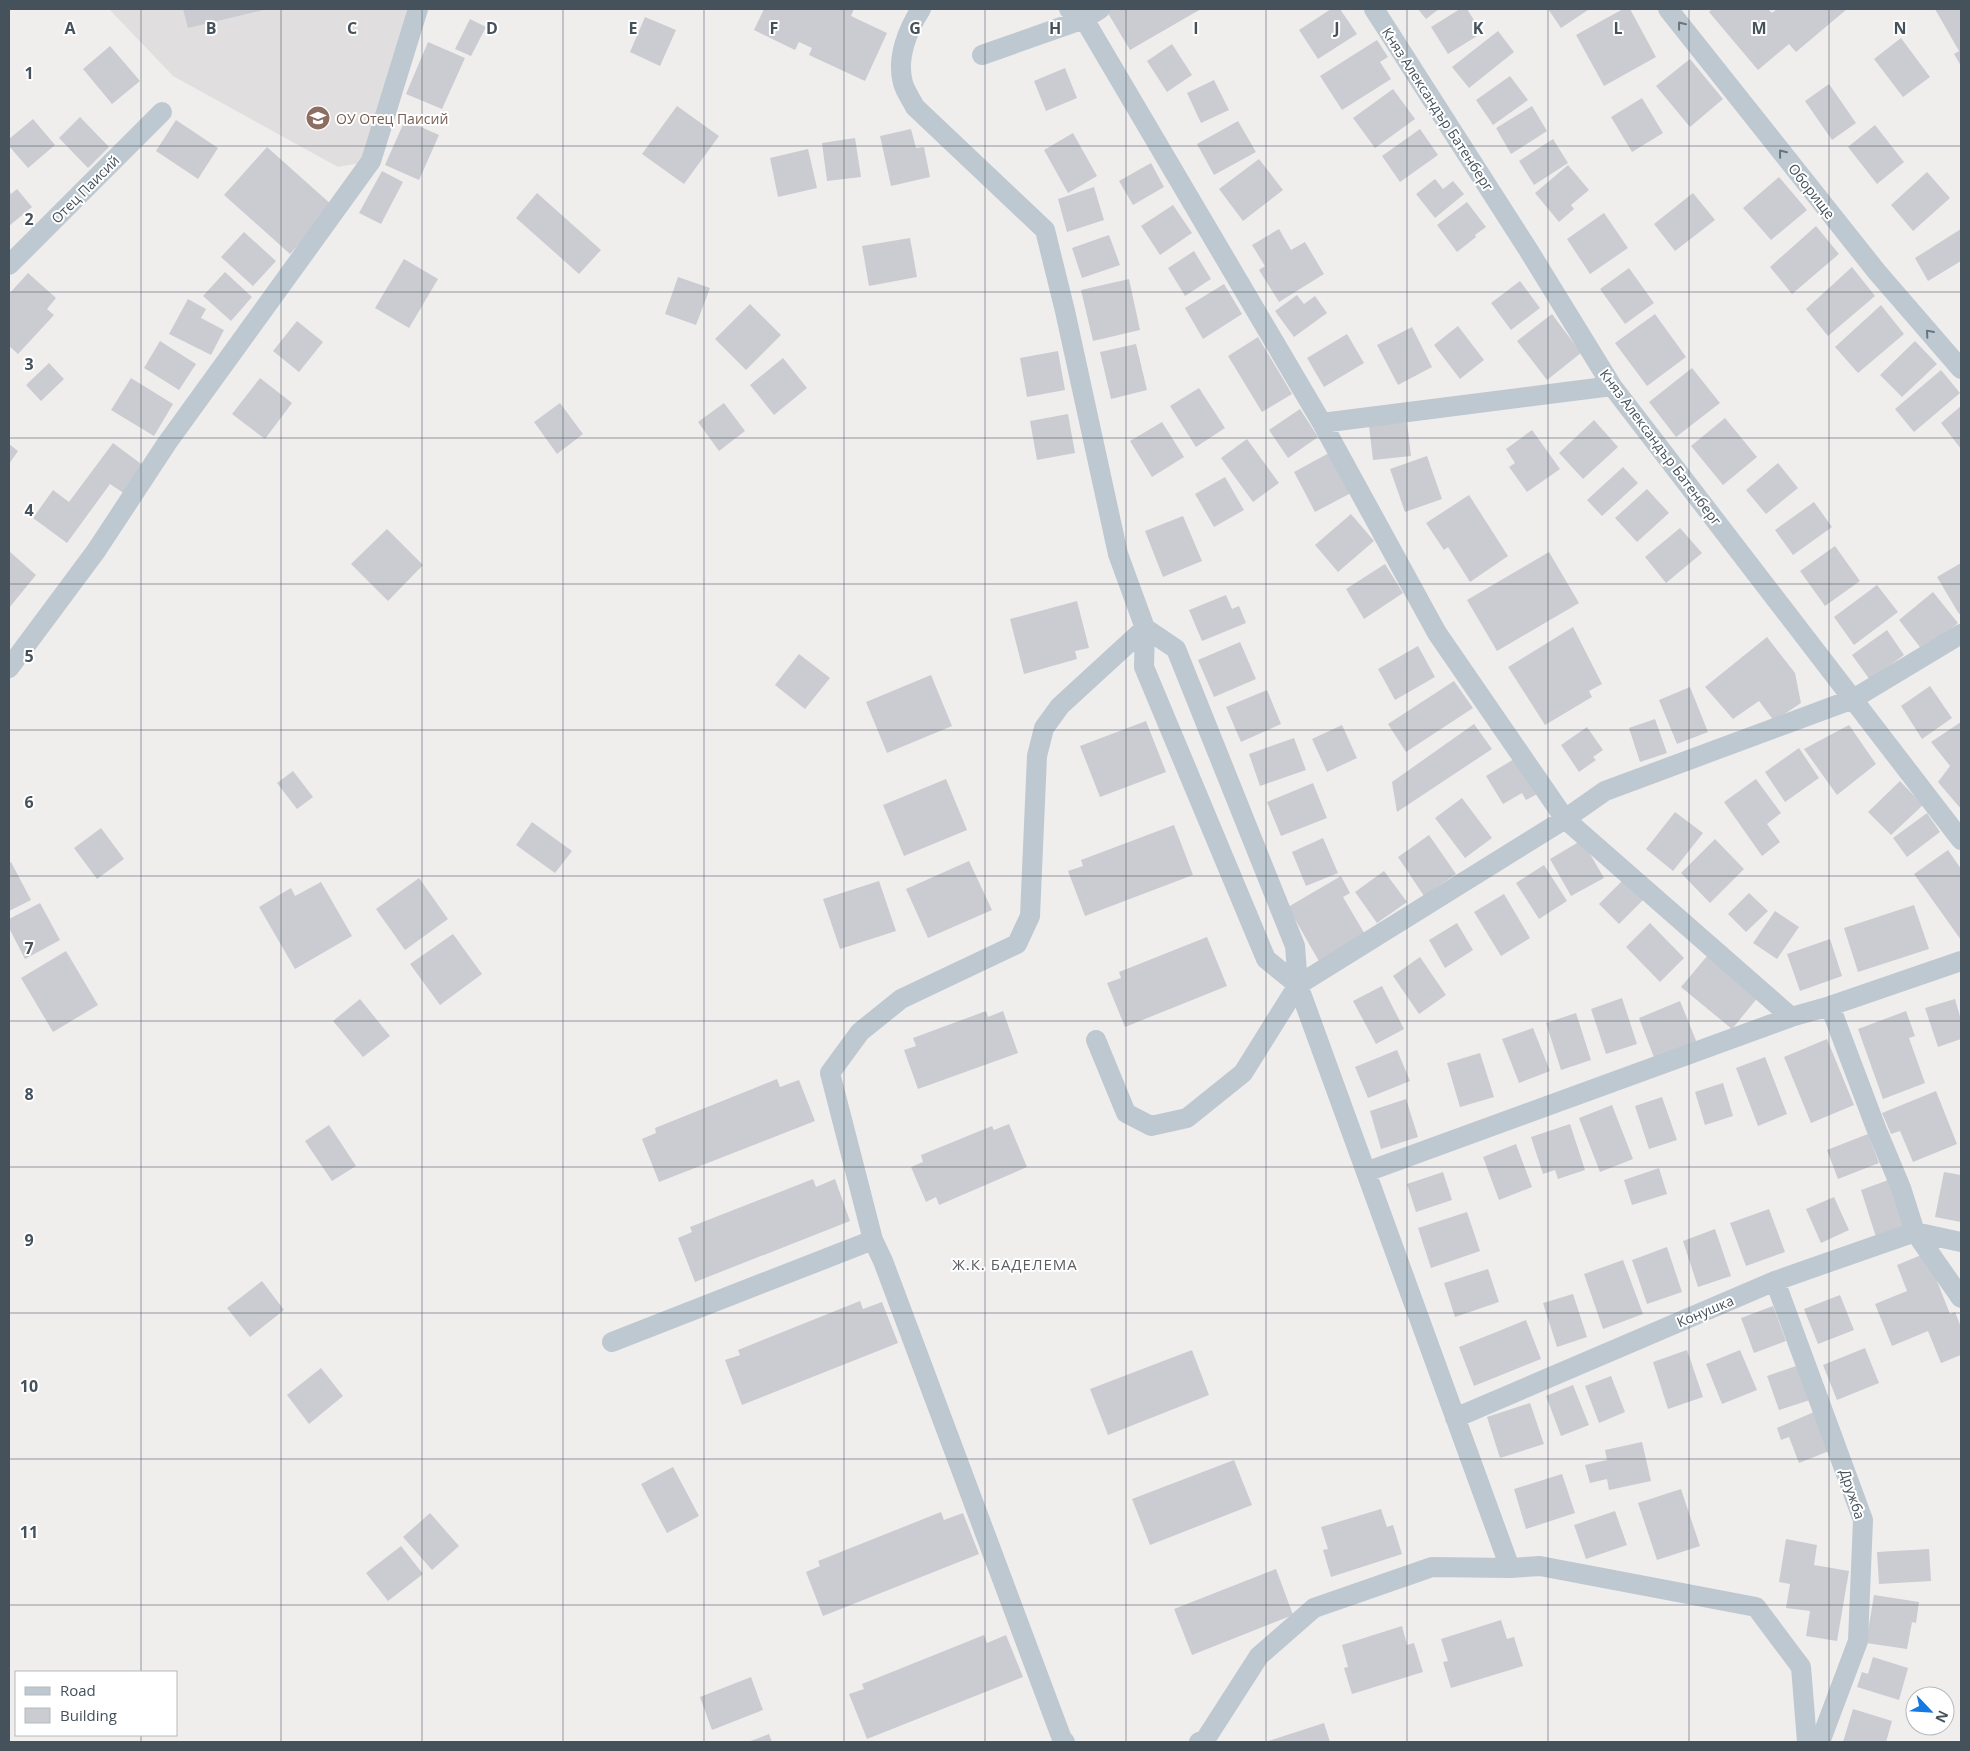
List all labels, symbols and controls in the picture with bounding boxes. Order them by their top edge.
text: A [64,17,76,39]
text: B [206,17,216,39]
text: C [347,17,357,39]
text: D [486,17,498,39]
text: E [629,17,638,39]
text: F [770,17,778,39]
text: G [909,17,921,39]
text: H [1049,17,1061,39]
text: I [1193,17,1199,39]
text: J [1332,17,1340,39]
text: K [1473,17,1484,39]
text: L [1613,17,1623,39]
text: M [1751,17,1767,39]
text: N [1893,17,1907,39]
one-way arrow [1678,22,1687,31]
street label: Княз Александър Батенберг [1378,24,1498,194]
text: 1 [24,62,34,84]
school or university icon: ОУ Отец Паисий [305,105,331,131]
place label: ОУ Отец Паисий [336,109,448,128]
one-way arrow [1779,149,1788,159]
street label: Отец Паисий [47,151,123,227]
street label: Оборище [1784,159,1840,223]
text: 2 [24,208,34,230]
one-way arrow [1926,329,1935,338]
text: 3 [24,353,34,375]
street label: Княз Александър Батенберг [1596,365,1726,529]
text: 4 [24,499,34,521]
text: 5 [24,645,34,667]
text: 6 [24,791,34,813]
text: 7 [24,937,34,959]
text: 8 [24,1083,34,1105]
text: 9 [24,1229,34,1251]
district label: Ж.К. БАДЕЛЕМА [952,1254,1078,1274]
street label: Конушка [1674,1290,1736,1332]
text: 10 [20,1375,38,1397]
street label: Дружба [1836,1467,1870,1521]
text: 11 [20,1521,38,1543]
legend [15,1671,178,1736]
text: Road [60,1680,96,1700]
north arrow [1905,1686,1955,1736]
text: Building [60,1705,117,1725]
text: N [1931,1708,1953,1726]

